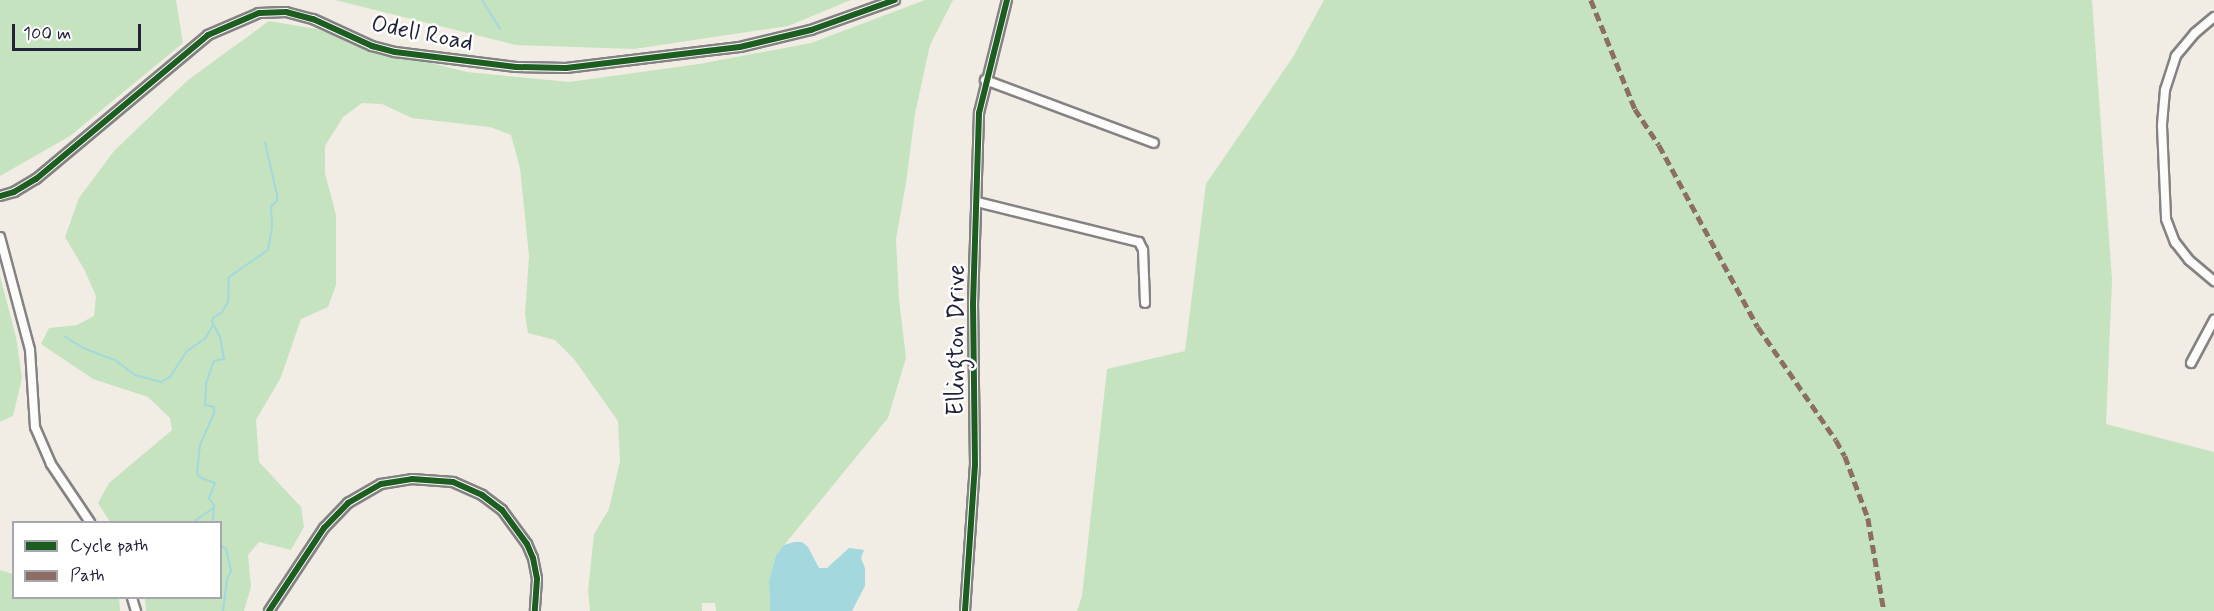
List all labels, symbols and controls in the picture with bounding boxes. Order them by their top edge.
street label: Odell Road [369,10,475,58]
scale bar [15,12,144,50]
text: 100 m [23,22,71,46]
street label: Ellington Drive [943,265,971,415]
legend [12,521,222,599]
text: Cycle path [70,534,148,558]
text: Path [70,564,105,588]

